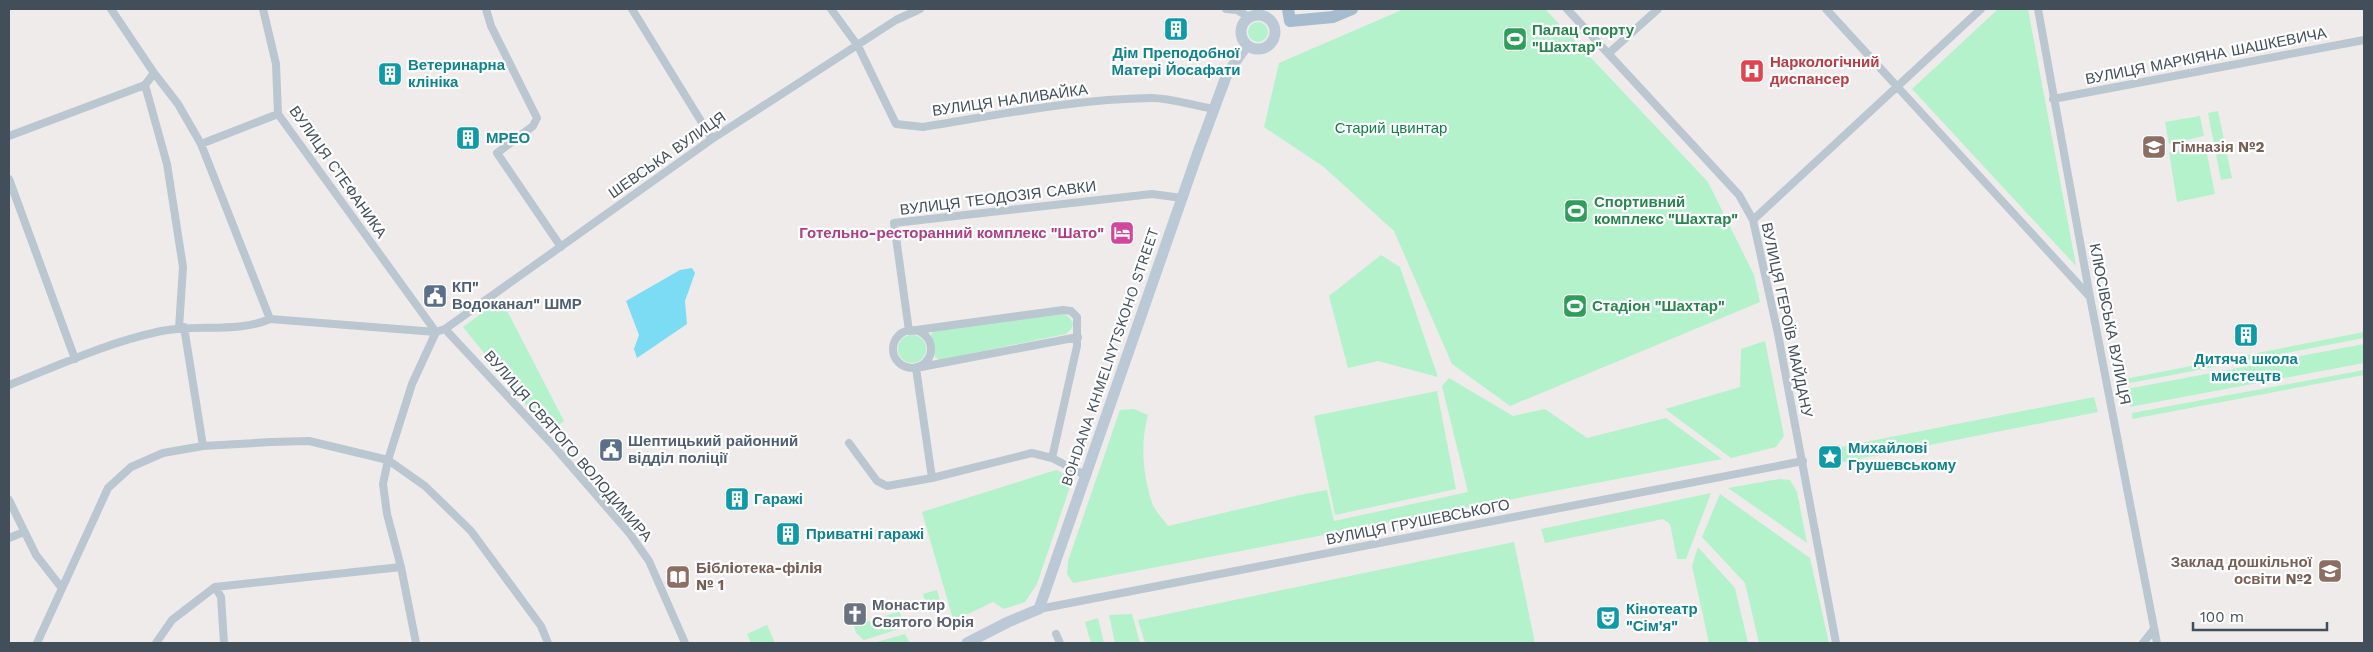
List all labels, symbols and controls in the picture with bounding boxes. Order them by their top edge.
building icon: Дім Преподобної Матері Йосафати [1163,16,1189,42]
place label: Палац спорту "Шахтар" [1532,21,1635,56]
street label: ВУЛИЦЯ МАРКІЯНА ШАШКЕВИЧА [2084,24,2328,88]
sports icon: Палац спорту "Шахтар" [1502,26,1528,52]
place label: Дім Преподобної Матері Йосафати [1112,44,1240,79]
place label: Наркологічний диспансер [1770,53,1880,88]
place label: Ветеринарна клініка [408,56,506,91]
hospital icon: Наркологічний диспансер [1739,58,1765,84]
building icon: Ветеринарна клініка [377,61,403,87]
street label: ВУЛИЦЯ НАЛИВАЙКА [931,80,1089,120]
street label: ВУЛИЦЯ СТЕФАНИКА [286,102,390,242]
street label: ШЕВСЬКА ВУЛИЦЯ [605,108,729,202]
park label: Старий цвинтар [1335,119,1447,137]
building icon: МРЕО [455,125,481,151]
place label: МРЕО [486,129,531,147]
school or university icon: Гімназія №2 [2141,134,2167,160]
place label: Гімназія №2 [2172,138,2264,156]
street label: ВУЛИЦЯ ТЕОДОЗІЯ САВКИ [899,177,1097,219]
place label: Спортивний комплекс "Шахтар" [1594,193,1738,228]
sports icon: Спортивний комплекс "Шахтар" [1563,198,1589,224]
hotel icon: Готельно-ресторанний комплекс "Шато" [1109,220,1135,246]
street label: ВУЛИЦЯ ГЕРОЇВ МАЙДАНУ [1758,221,1817,420]
place label: Готельно-ресторанний комплекс "Шато" [799,224,1104,242]
street label: BOHDANA KHMELNYTSKOHO STREET [1057,225,1163,489]
street label: КЛЮСІВСЬКА ВУЛИЦЯ [2086,242,2134,406]
place label: КП" Водоканал" ШМР [452,278,582,313]
public building icon: КП" Водоканал" ШМР [422,283,448,309]
sports icon: Стадіон "Шахтар" [1562,293,1588,319]
place label: Стадіон "Шахтар" [1592,297,1725,315]
building icon: Дитяча школа мистецтв [2233,322,2259,348]
street label: ВУЛИЦЯ СВЯТОГО ВОЛОДИМИРА [480,347,656,545]
place label: Дитяча школа мистецтв [2194,350,2299,385]
place label: Шептицький районний відділ поліції [628,432,798,467]
public building icon: Шептицький районний відділ поліції [598,437,624,463]
place label: Михайлові Грушевському [1848,439,1957,474]
place icon: Михайлові Грушевському [1817,444,1843,470]
building icon: Гаражі [724,486,750,512]
place label: Гаражі [754,490,803,508]
street label: ВУЛИЦЯ ГРУШЕВСЬКОГО [1325,495,1511,549]
building icon: Приватні гаражі [775,521,801,547]
place label: Приватні гаражі [806,525,924,543]
place label: Заклад дошкільної освіти №2 [2171,553,2313,588]
school or university icon: Заклад дошкільної освіти №2 [2317,558,2343,584]
place label: Бiблiотека-фiлiя № 1 [696,559,822,594]
library icon: Бiблiотека-фiлiя № 1 [665,564,691,590]
place label: Монастир Святого Юрія [872,596,974,631]
place label: Кінотеатр "Сім'я" [1626,600,1698,635]
scale bar [2193,600,2327,632]
church icon: Монастир Святого Юрія [842,601,868,627]
theatre icon: Кінотеатр "Сім'я" [1595,605,1621,631]
text: 100 m [2200,608,2244,626]

